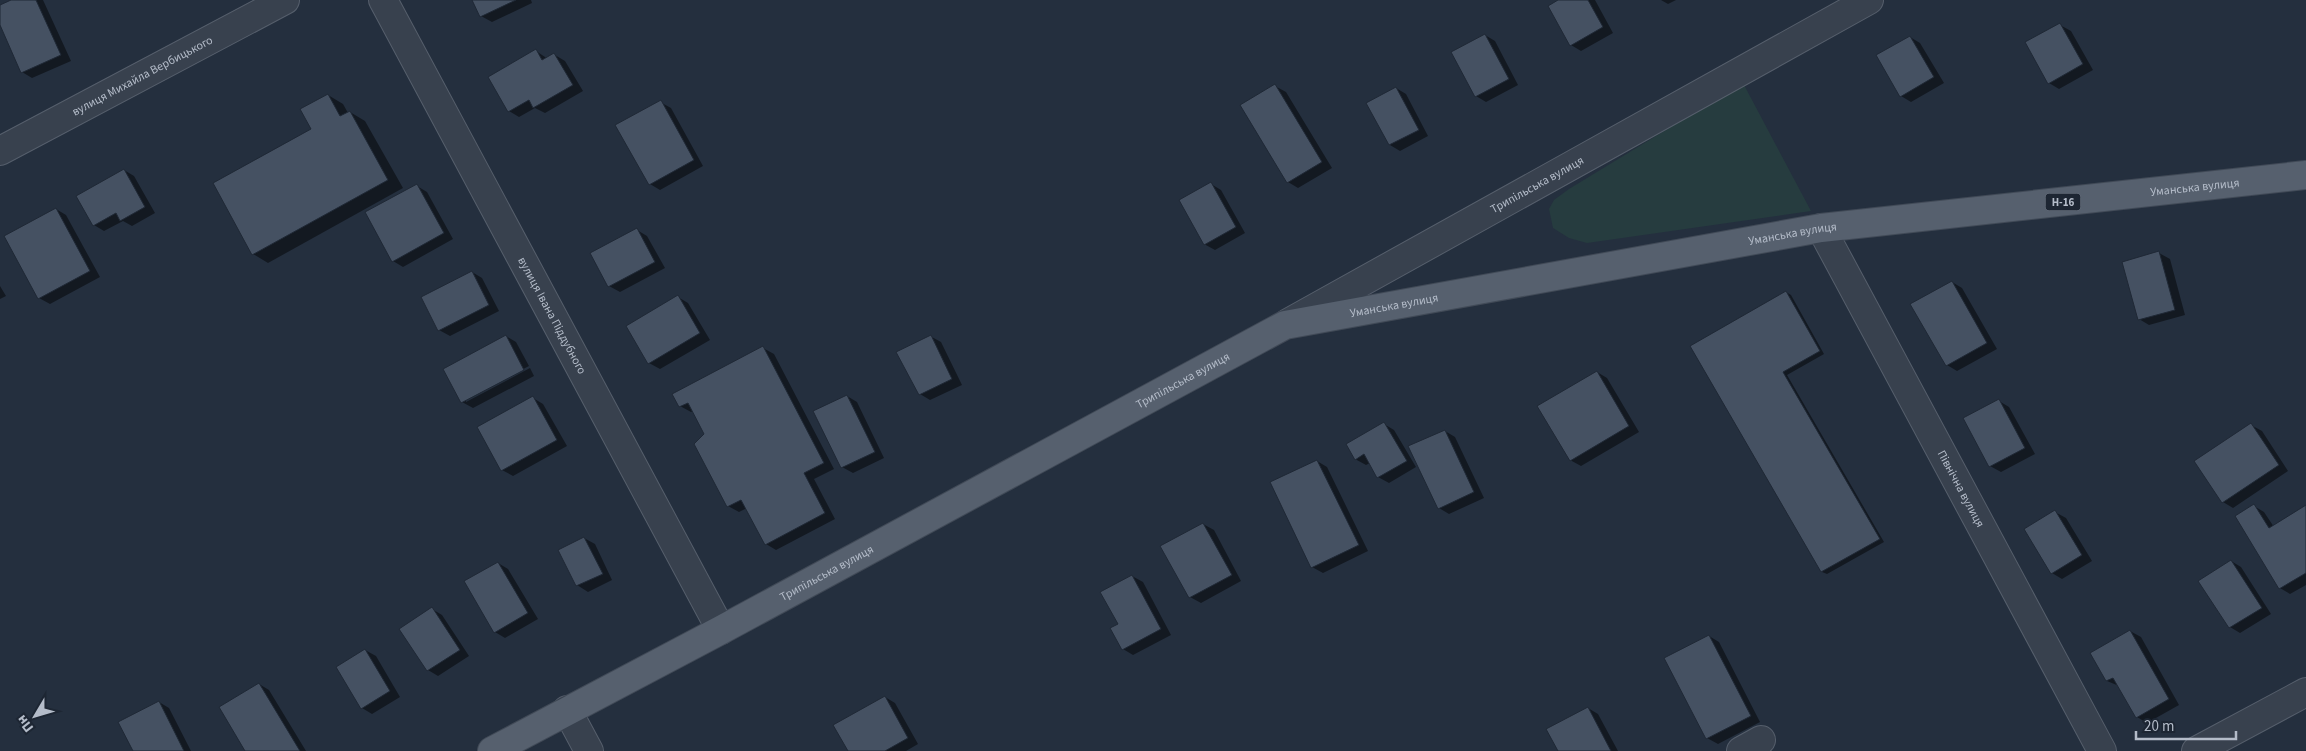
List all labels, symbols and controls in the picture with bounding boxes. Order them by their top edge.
street label: вулиця Михайла Вербицького [69,32,216,120]
street label: Трипільська вулиця [1488,152,1587,218]
street label: Уманська вулиця [2149,174,2240,201]
road number: Н-16 [2046,193,2080,210]
street label: Уманська вулиця [1747,218,1838,250]
street label: вулиця Івана Піддубного [513,254,590,377]
street label: Уманська вулиця [1349,289,1440,322]
street label: Трипільська вулиця [1133,348,1233,413]
street label: Північна вулиця [1933,447,1988,531]
street label: Трипільська вулиця [777,541,877,606]
north arrow [10,691,60,741]
scale bar [2136,708,2236,740]
text: Пн [12,710,39,736]
text: 20 m [2144,716,2174,737]

